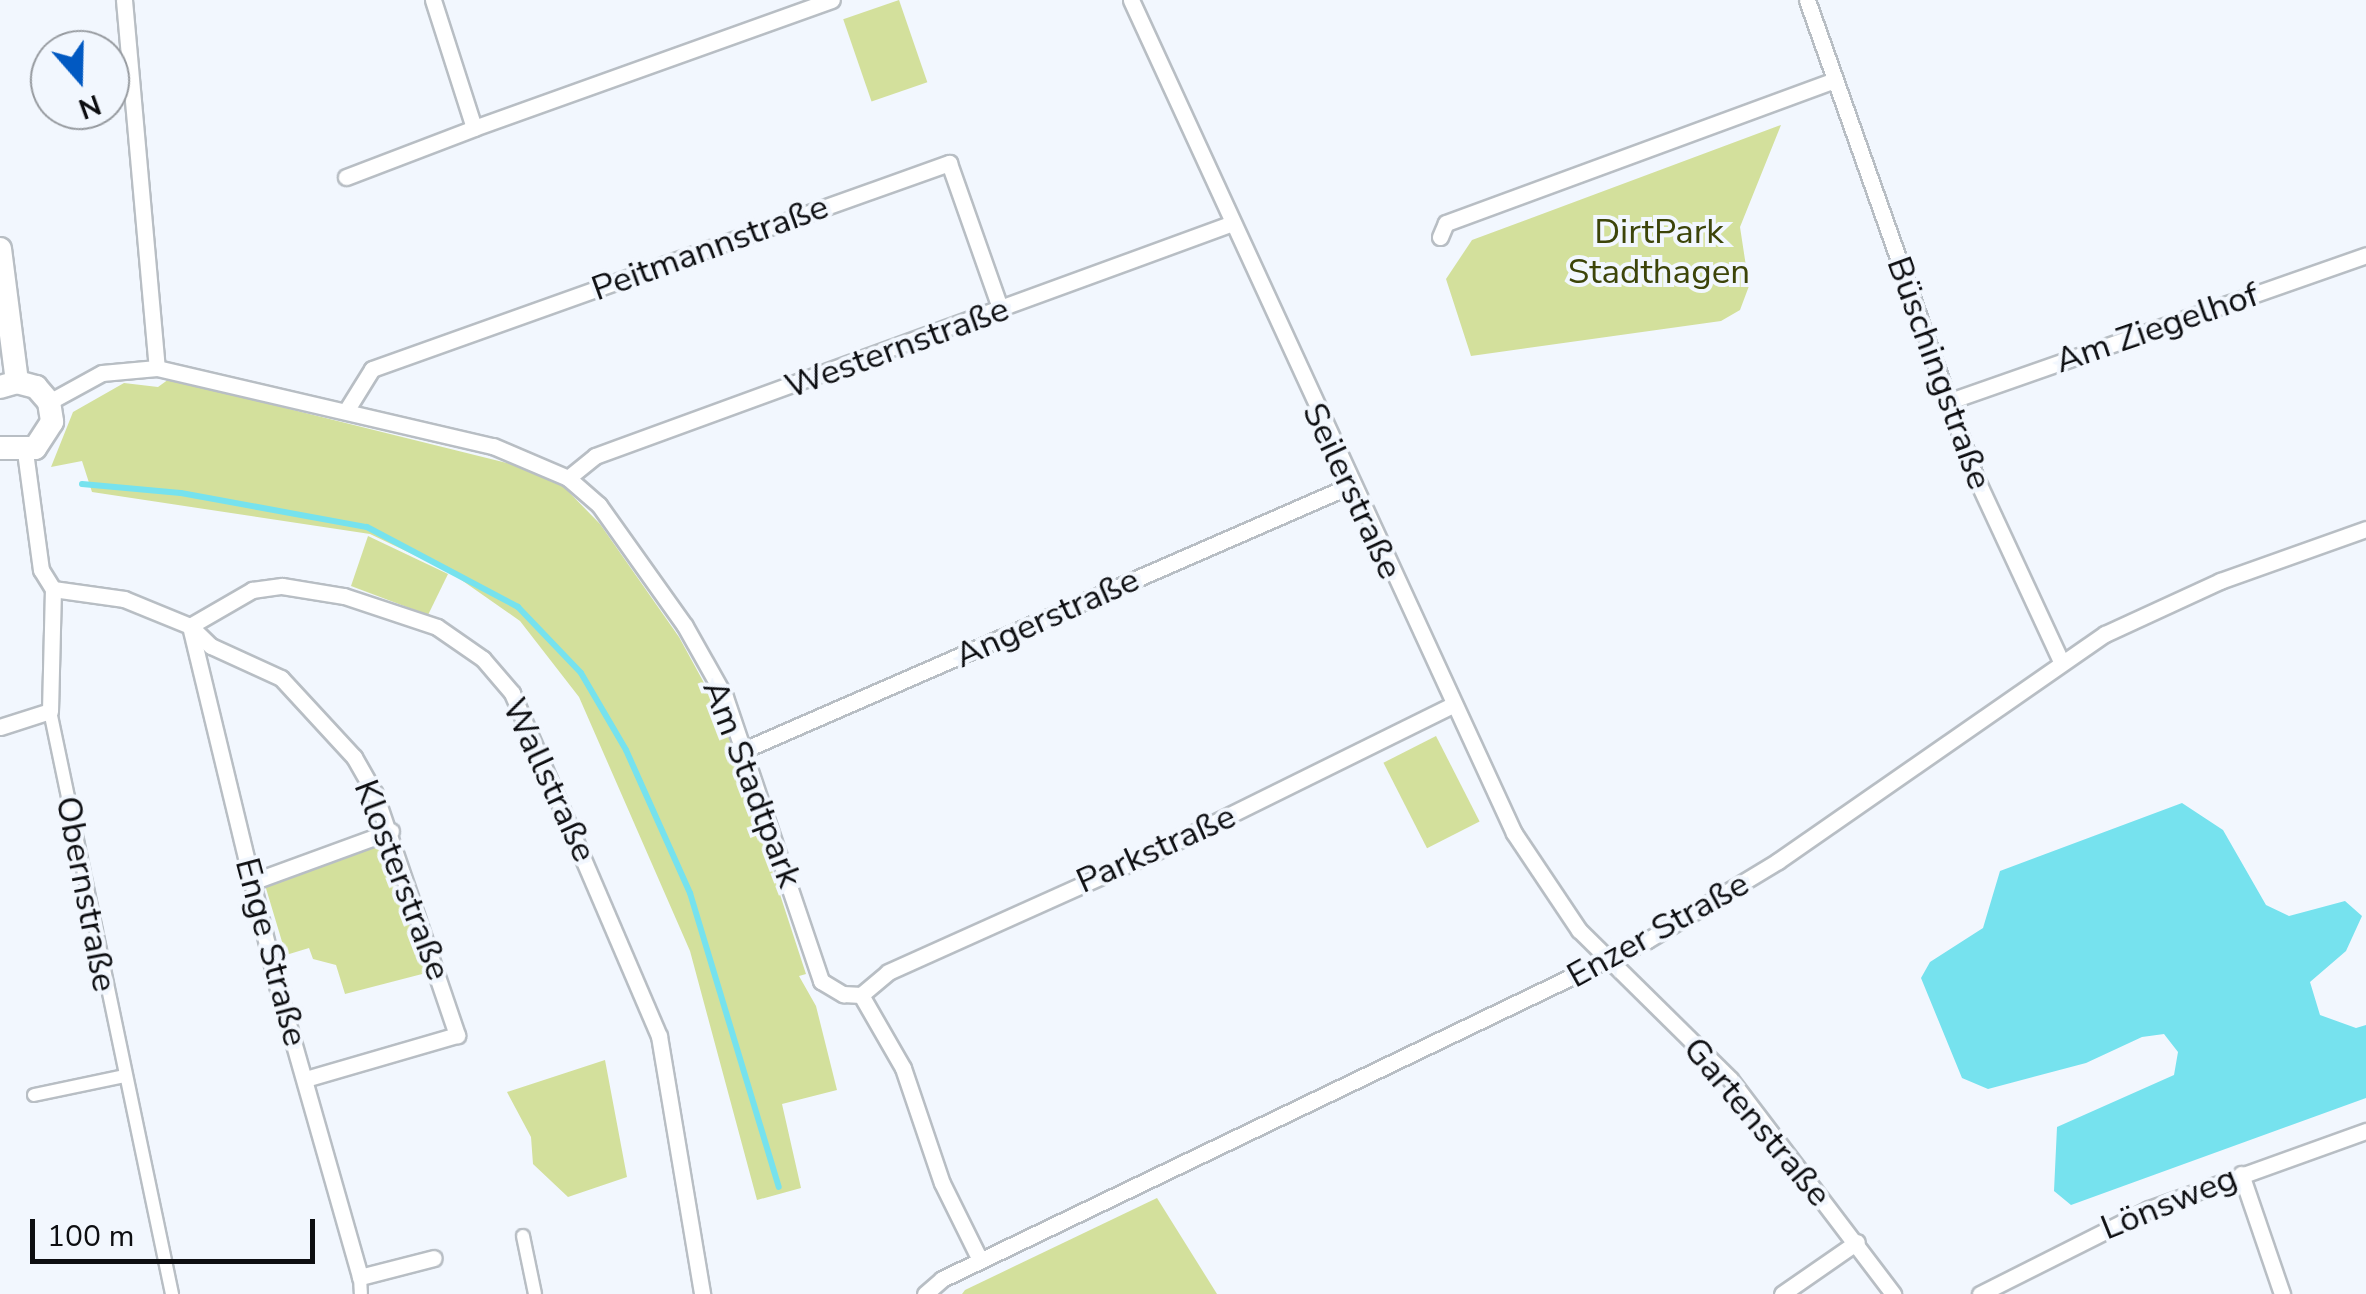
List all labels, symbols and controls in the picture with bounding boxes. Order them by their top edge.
north arrow [30,30,130,130]
text: N [73,85,106,128]
street label: Peitmannstraße [586,186,834,310]
park label: DirtPark Stadthagen [1568,211,1750,293]
street label: Büschingstraße [1877,251,2001,495]
street label: Am Ziegelhof [2050,274,2264,382]
street label: Westernstraße [779,288,1015,408]
street label: Seilerstraße [1293,396,1411,586]
street label: Angerstraße [949,559,1145,677]
street label: Am Stadtpark [693,675,811,893]
street label: Wallstraße [493,692,605,868]
street label: Klosterstraße [345,774,459,986]
street label: Obernstraße [46,793,126,995]
street label: Parkstraße [1070,795,1242,903]
street label: Enge Straße [226,853,316,1051]
street label: Enzer Straße [1560,863,1756,997]
street label: Gartenstraße [1674,1029,1840,1215]
street label: Lönsweg [2095,1157,2243,1249]
scale bar [35,1199,320,1261]
text: 100 m [47,1216,134,1257]

